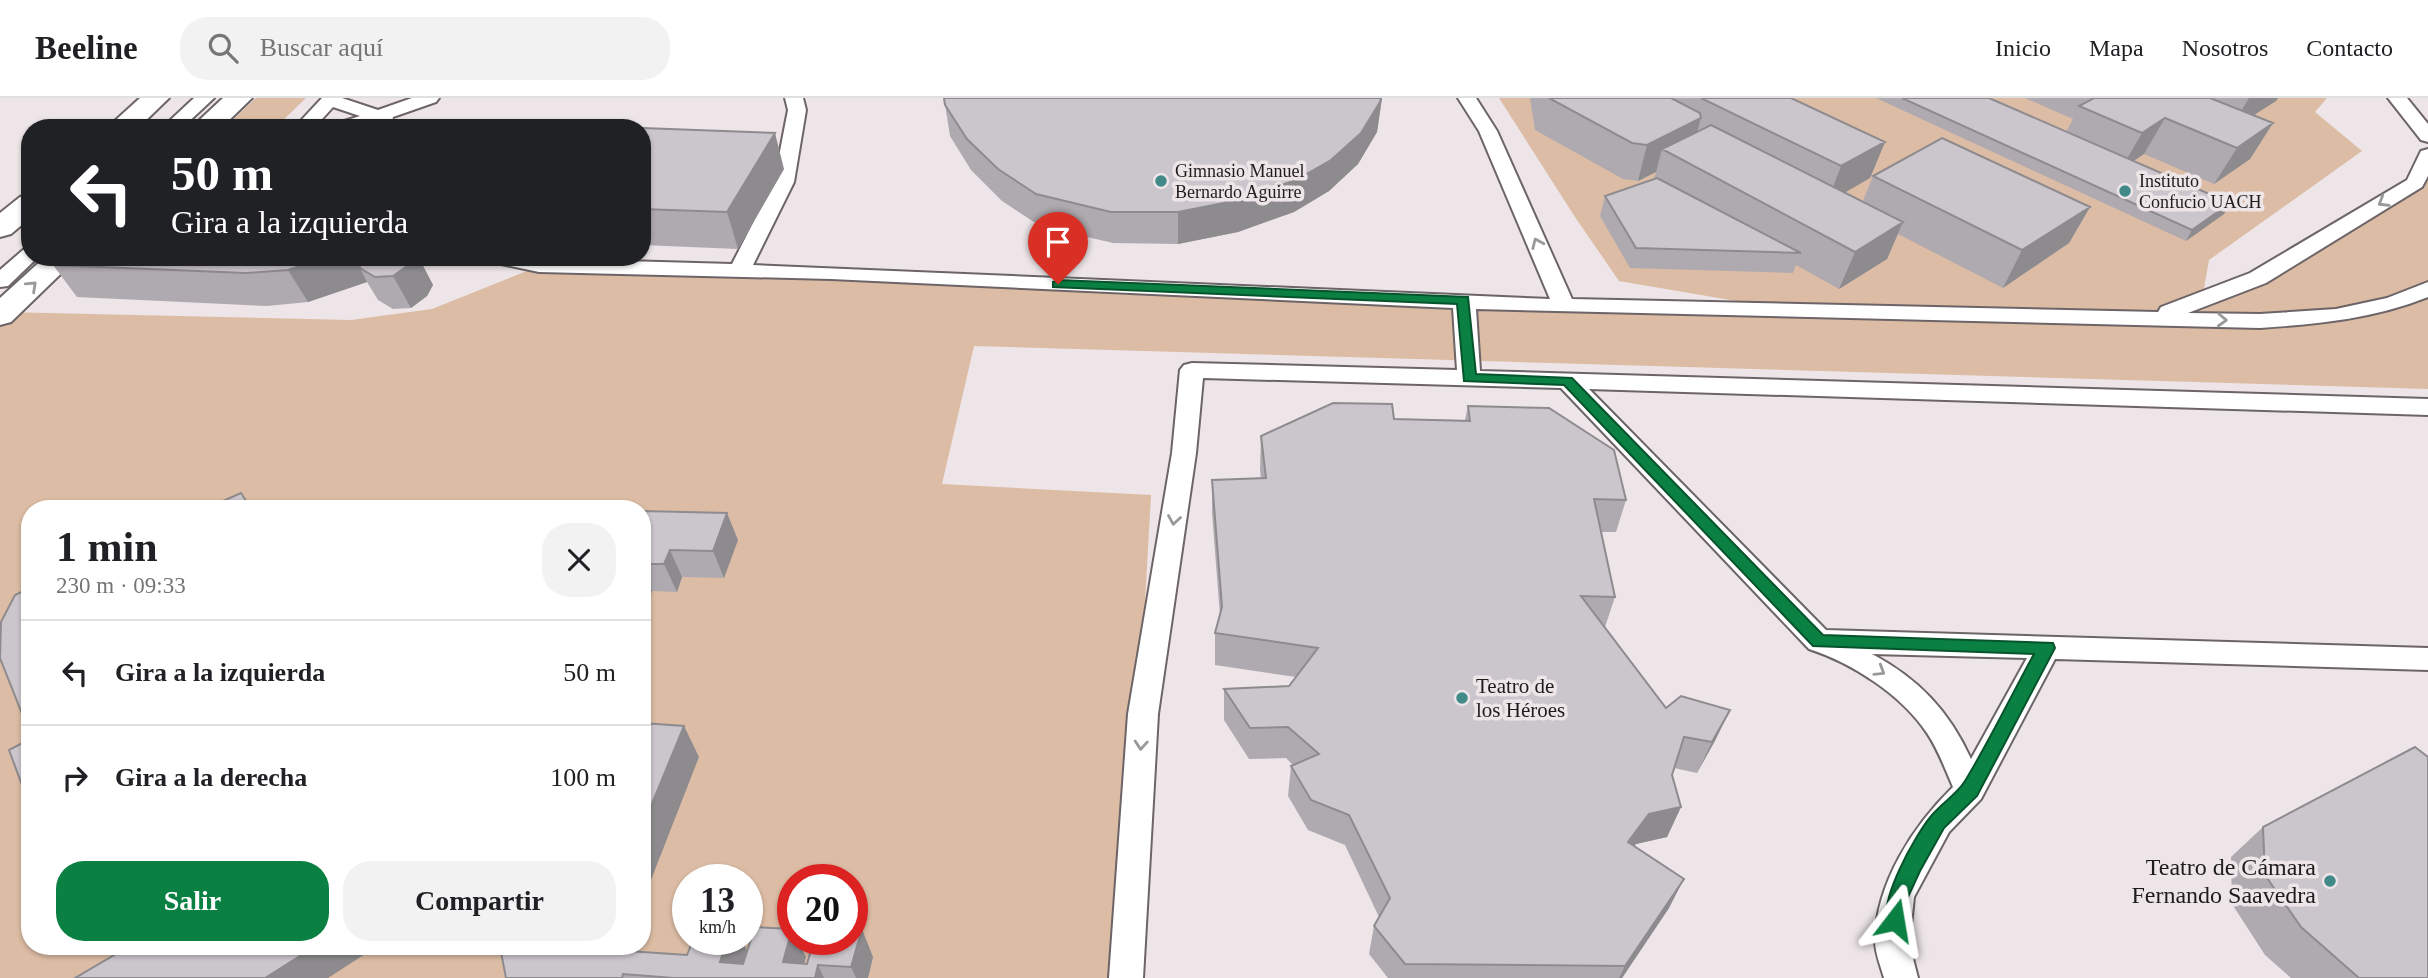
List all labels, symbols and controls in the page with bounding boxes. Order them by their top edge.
search box [180,17,670,80]
icon: search [204,29,242,67]
text: Beeline [35,30,138,66]
text: Buscar aquí [260,33,383,62]
text: Inicio [1995,35,2051,61]
text: Mapa [2089,35,2144,61]
text: Nosotros [2182,35,2268,61]
text: Contacto [2306,35,2393,61]
text: 50 m [171,146,273,201]
icon: left [56,147,147,238]
place label: Gimnasio Manuel Bernardo Aguirre [1175,161,1304,202]
place label: Instituto Confucio UACH [2139,171,2262,212]
marker: Gimnasio Manuel Bernardo Aguirre [1153,173,1169,189]
marker: Instituto Confucio UACH [2117,183,2133,199]
one-way arrow [2377,194,2390,207]
text: Gira a la izquierda [171,204,408,240]
pin [1028,212,1088,284]
icon: arrive [1039,223,1077,261]
one-way arrow [1531,238,1545,250]
one-way arrow [24,282,37,294]
one-way arrow [2217,312,2228,327]
one-way arrow [1167,514,1182,526]
button: close [542,523,616,597]
text: 1 min [56,524,158,570]
text: 230 m · 09:33 [56,573,186,598]
icon: left [56,654,94,692]
text: Gira a la izquierda [115,658,325,687]
text: 50 m [563,658,616,687]
one-way arrow [1873,663,1886,676]
place label: Teatro de los Héroes [1476,674,1565,722]
marker: Teatro de los Héroes [1454,690,1470,706]
one-way arrow [1134,740,1149,751]
icon: right [56,759,94,797]
text: Gira a la derecha [115,763,307,792]
text: 100 m [550,763,616,792]
place label: Teatro de Cámara Fernando Saavedra [2131,854,2316,908]
button: Salir [56,861,329,941]
button: Compartir [343,861,616,941]
speed limit sign: 20 [777,864,868,955]
marker: Teatro de Cámara Fernando Saavedra [2322,873,2338,889]
text: 13 [700,881,735,920]
position arrow [1858,883,1932,957]
text: km/h [699,917,736,937]

